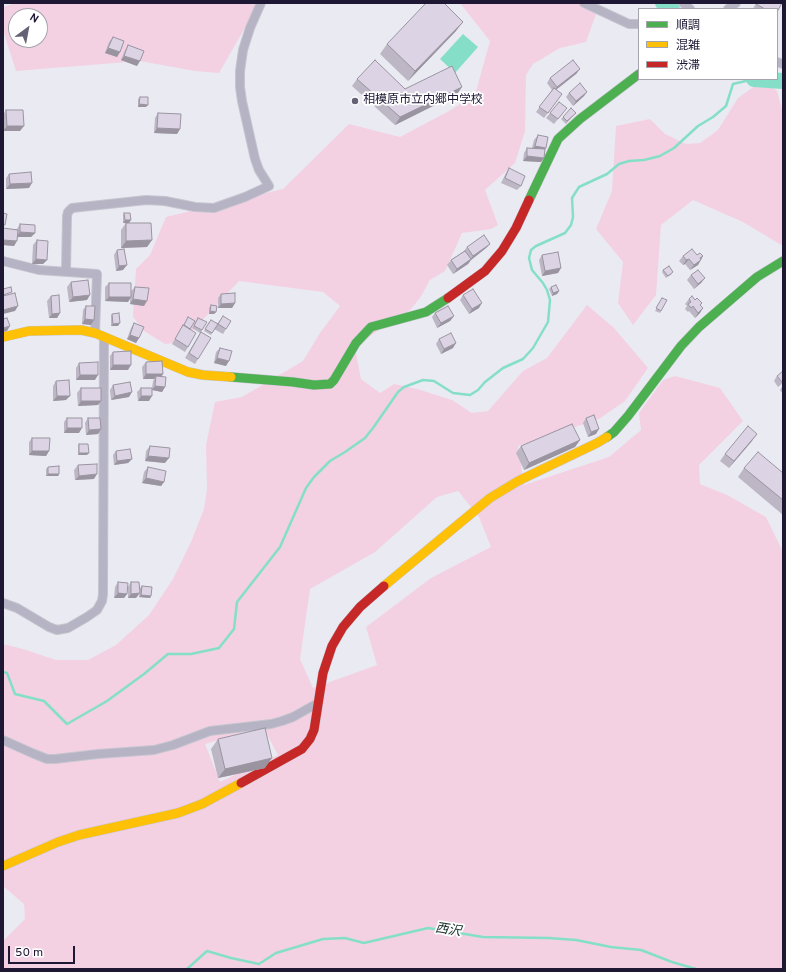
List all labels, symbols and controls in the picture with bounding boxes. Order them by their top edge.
north arrow [8,8,48,48]
legend [638,8,778,80]
text: N [27,11,41,27]
text: 順調 [676,18,700,34]
text: 混雑 [676,38,700,54]
text: 渋滞 [676,58,700,74]
place label: 相模原市立内郷中学校 [363,94,483,108]
marker: 相模原市立内郷中学校 [350,96,360,106]
water label: 西沢 [434,921,462,941]
scale bar [10,938,77,964]
text: 50 m [15,945,43,961]

